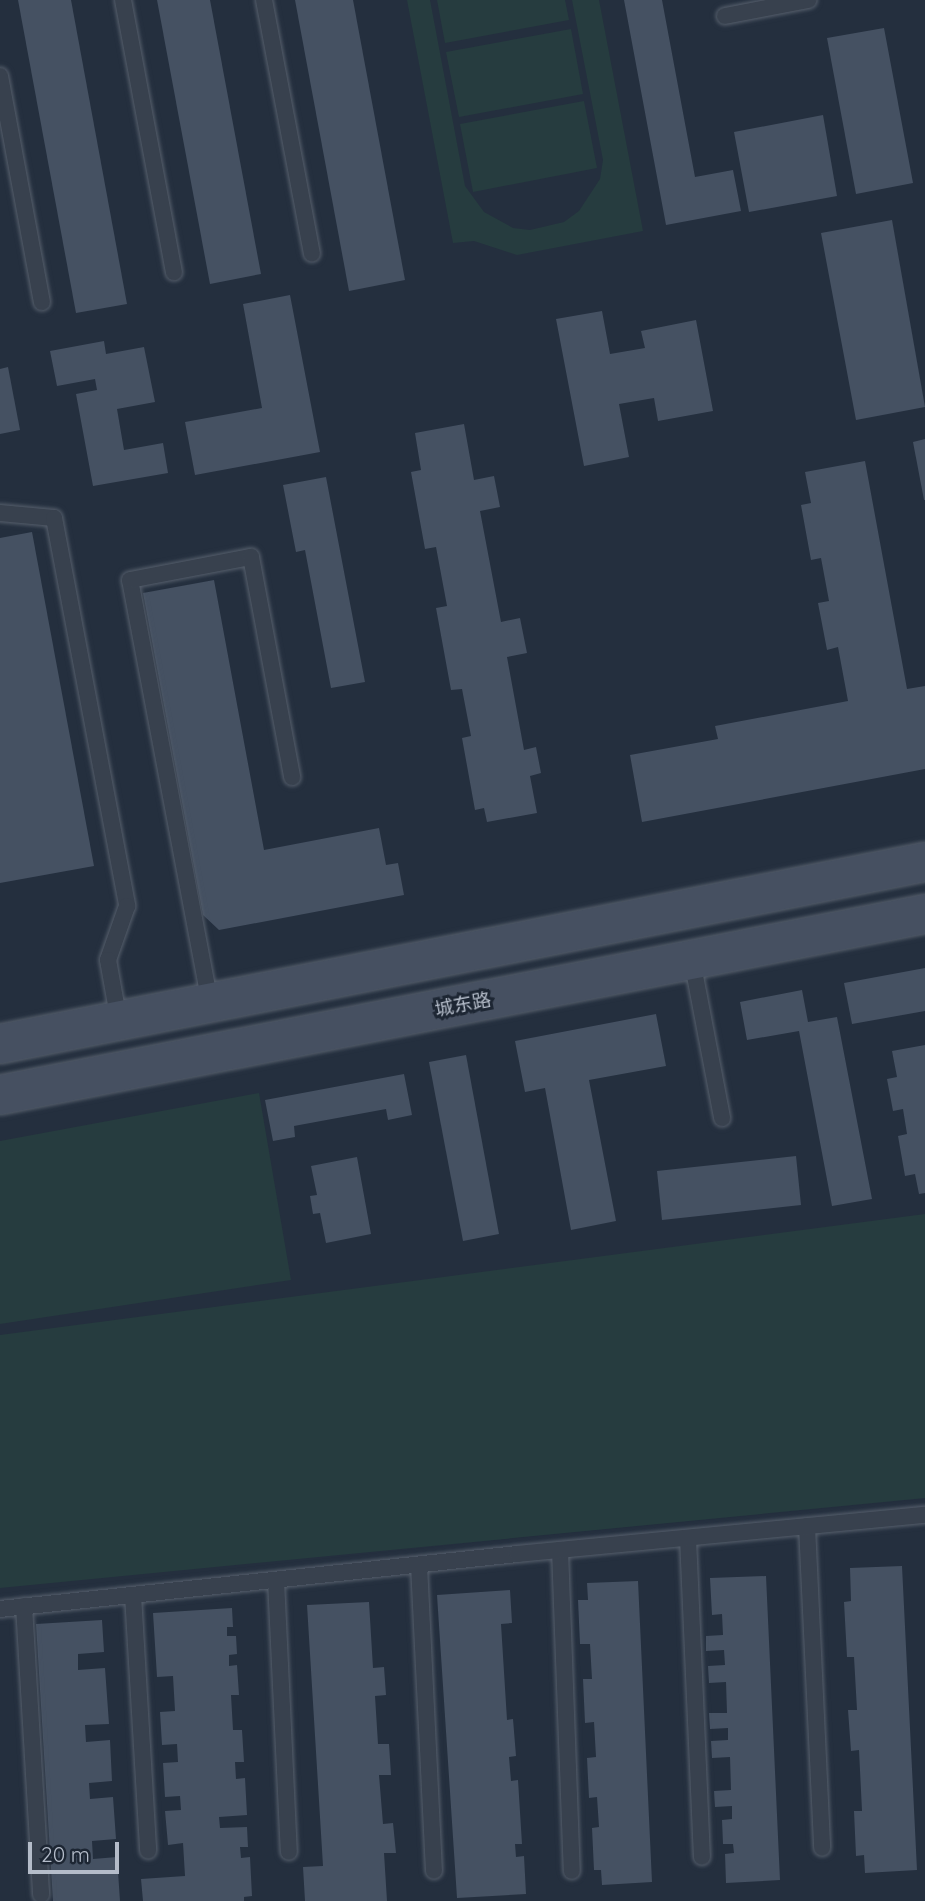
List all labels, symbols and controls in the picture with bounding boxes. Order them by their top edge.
street label: 城东路 [433,988,493,1022]
scale bar [32,1828,122,1872]
text: 20 m [41,1841,90,1867]

